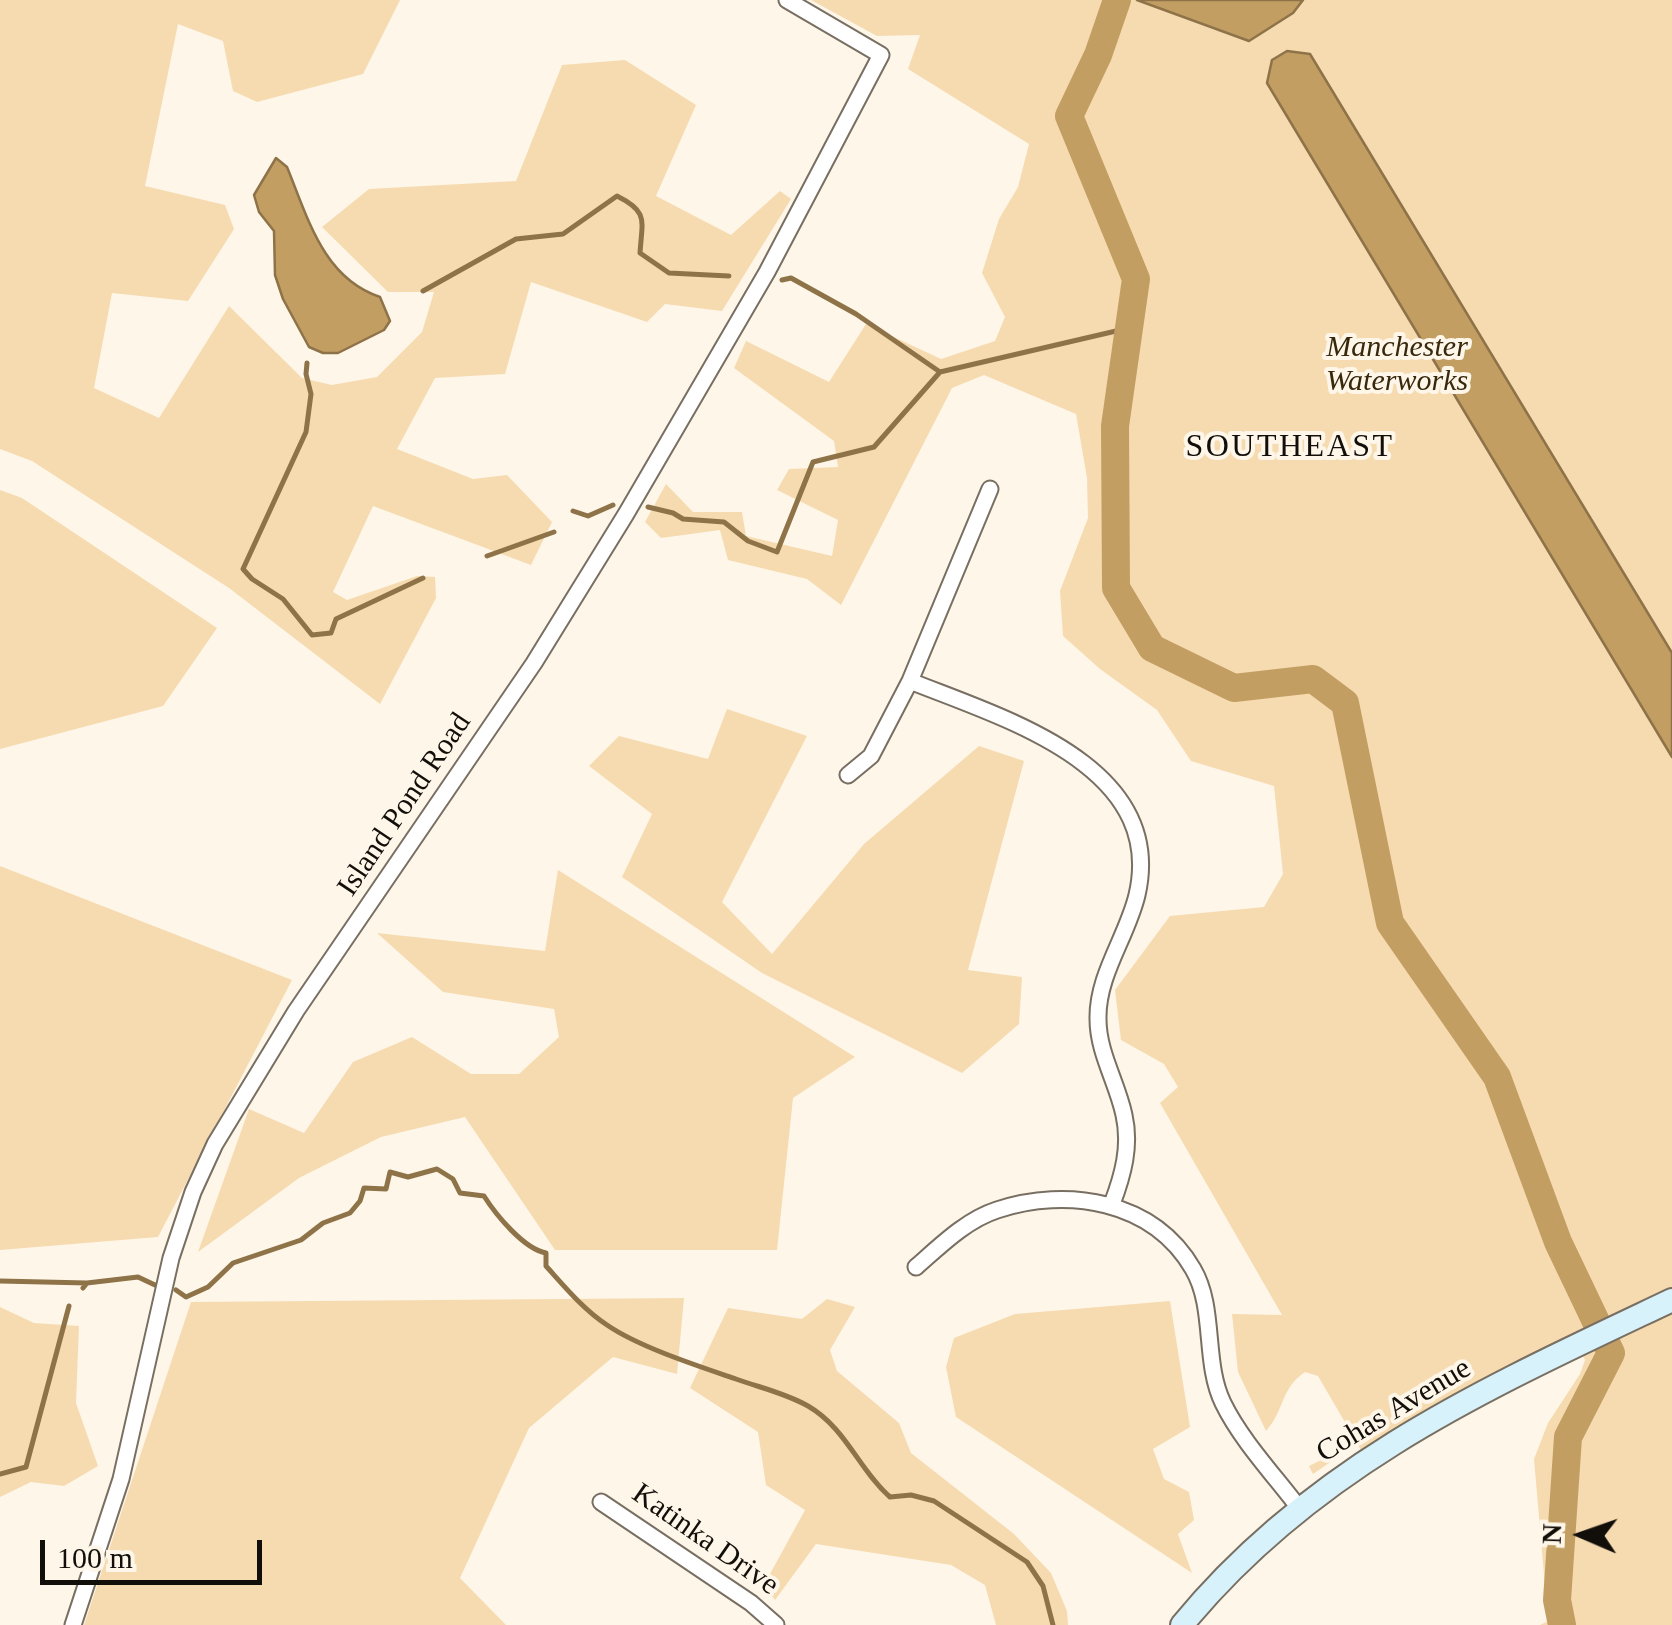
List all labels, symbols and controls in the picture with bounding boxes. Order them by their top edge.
park label: Manchester Waterworks [1326,330,1468,400]
district label: SOUTHEAST [1185,429,1395,467]
street label: Island Pond Road [330,707,480,903]
street label: Cohas Avenue [1310,1351,1478,1471]
street label: Katinka Drive [625,1476,785,1604]
north arrow [1532,1485,1632,1585]
scale bar [45,1520,268,1582]
text: N [1536,1523,1567,1545]
text: 100 m [57,1541,133,1574]

